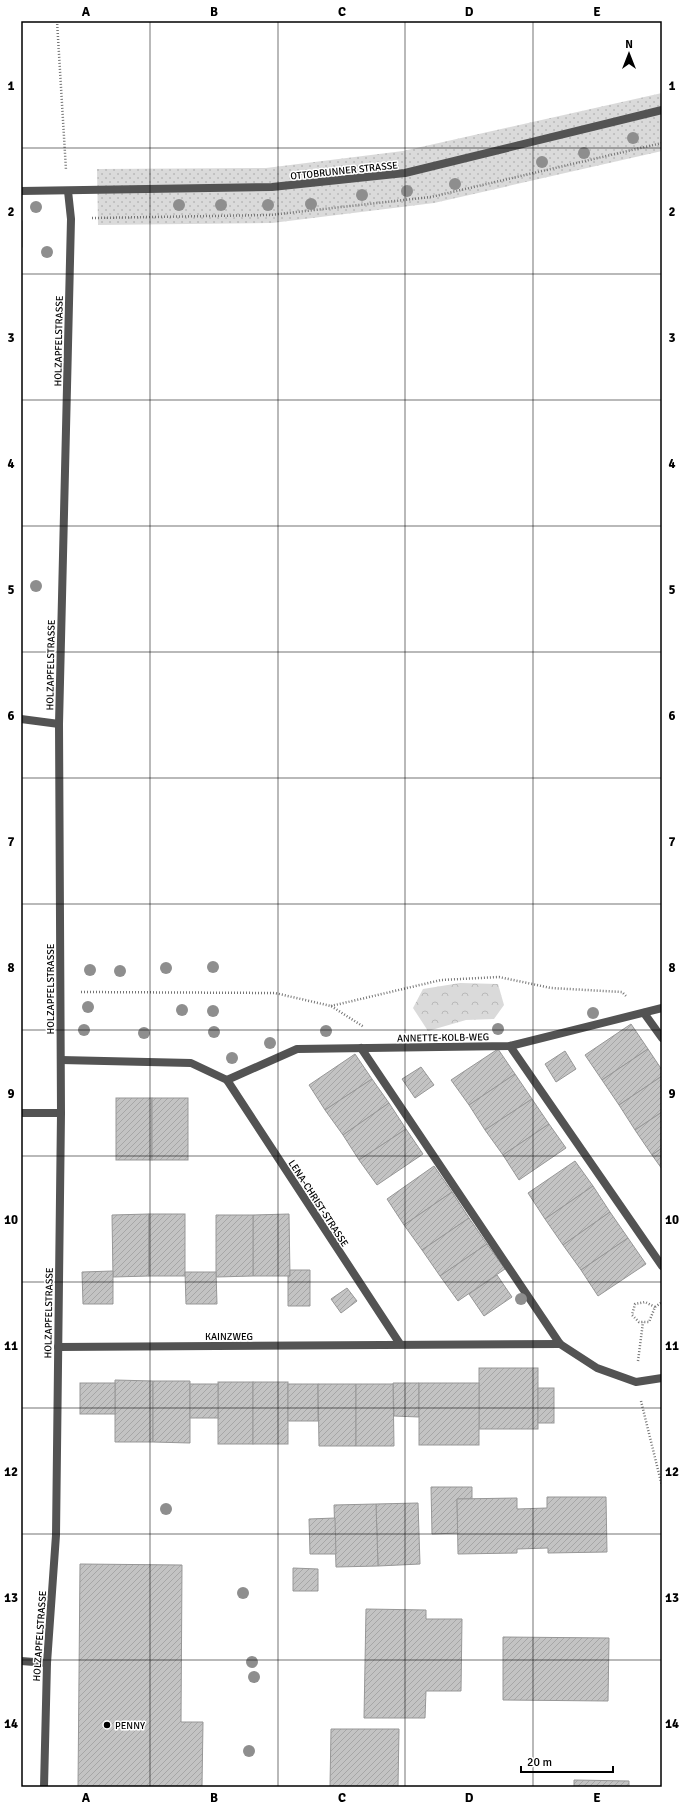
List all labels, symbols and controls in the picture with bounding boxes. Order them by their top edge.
text: A [82,4,91,20]
text: B [210,4,218,20]
text: C [338,4,346,20]
text: D [465,4,474,20]
text: E [593,4,601,20]
north arrow [609,34,649,74]
text: N [625,38,633,51]
text: 1 [7,78,15,94]
text: 1 [668,78,676,94]
street label: OTTOBRUNNER STRASSE [290,159,399,183]
text: 2 [7,204,15,220]
text: 2 [668,204,676,220]
street label: HOLZAPFELSTRASSE [52,295,66,387]
text: 3 [7,330,15,346]
text: 3 [668,330,676,346]
text: 4 [7,456,15,472]
text: 4 [668,456,676,472]
text: 5 [7,582,15,598]
text: 5 [668,582,676,598]
street label: HOLZAPFELSTRASSE [44,619,58,711]
text: 6 [7,708,15,724]
text: 6 [668,708,676,724]
text: 7 [7,834,15,850]
text: 7 [668,834,676,850]
street label: HOLZAPFELSTRASSE [45,943,57,1034]
text: 8 [7,960,15,976]
text: 8 [668,960,676,976]
street label: ANNETTE-KOLB-WEG [397,1031,489,1045]
text: 9 [7,1086,15,1102]
text: 9 [668,1086,676,1102]
street label: LENA-CHRIST-STRASSE [286,1158,351,1250]
text: 10 [4,1212,18,1228]
text: 10 [665,1212,679,1228]
street label: HOLZAPFELSTRASSE [42,1267,56,1359]
street label: KAINZWEG [205,1331,253,1343]
text: 11 [4,1338,18,1354]
text: 11 [665,1338,679,1354]
text: 12 [4,1464,18,1480]
text: 12 [665,1464,679,1480]
text: 13 [4,1590,18,1606]
street label: HOLZAPFELSTRASSE [31,1590,49,1682]
text: 13 [665,1590,679,1606]
text: 14 [4,1716,18,1732]
text: 14 [665,1716,679,1732]
marker: PENNY [102,1720,112,1730]
place label: PENNY [115,1720,145,1732]
scale bar [521,1748,613,1774]
text: 20 m [527,1755,552,1770]
text: A [82,1790,91,1806]
text: B [210,1790,218,1806]
text: C [338,1790,346,1806]
text: D [465,1790,474,1806]
text: E [593,1790,601,1806]

